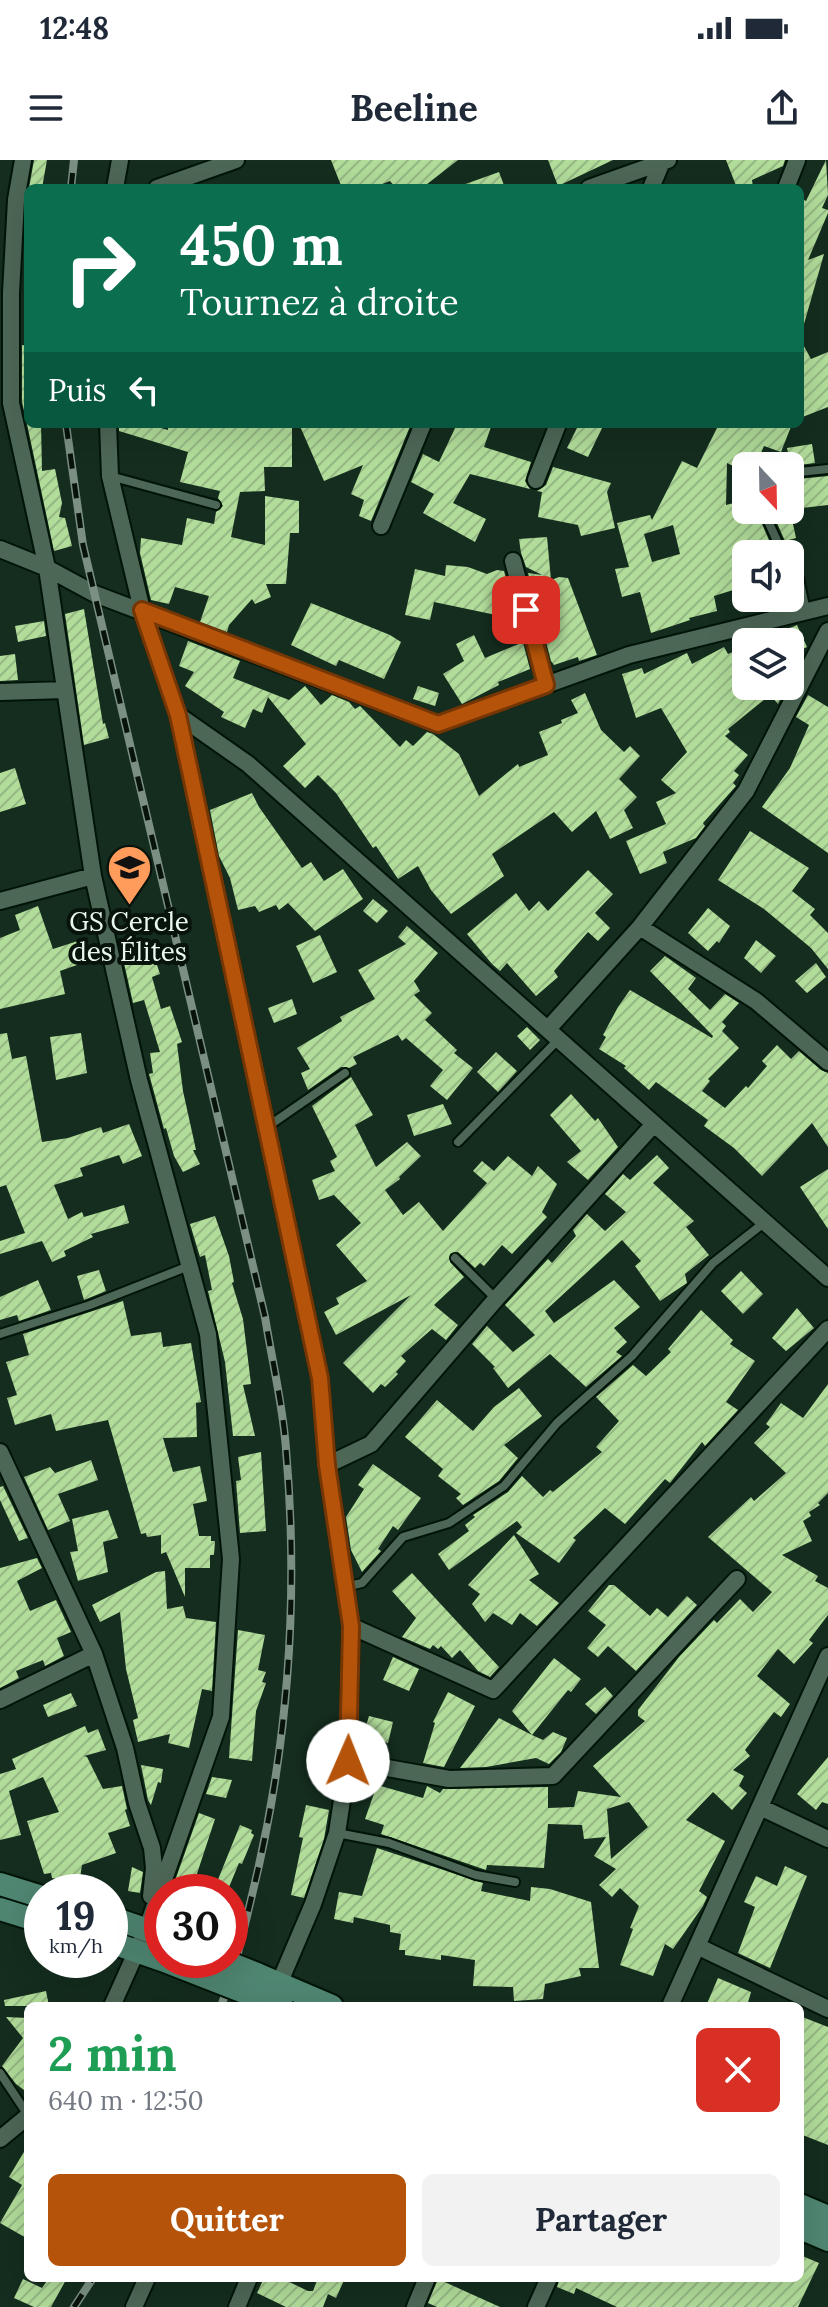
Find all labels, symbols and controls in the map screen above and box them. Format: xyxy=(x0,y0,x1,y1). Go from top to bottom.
text: 12:48 xyxy=(40,9,109,47)
text: Beeline xyxy=(350,85,478,131)
icon: menu xyxy=(24,86,68,130)
icon: share xyxy=(760,86,804,130)
text: 450 m xyxy=(180,209,343,280)
icon: right xyxy=(48,216,152,320)
text: Tournez à droite xyxy=(180,279,459,325)
icon: left xyxy=(122,368,166,412)
text: Puis xyxy=(48,371,106,409)
north arrow xyxy=(732,452,804,524)
map controls xyxy=(732,452,804,700)
button: sound xyxy=(732,540,804,612)
pin xyxy=(492,576,560,644)
icon: arrive xyxy=(504,588,548,632)
button: layers xyxy=(732,628,804,700)
school or university icon: GS Cercle des Élites xyxy=(105,843,153,906)
place label: GS Cercle des Élites xyxy=(69,905,189,968)
position arrow xyxy=(306,1719,390,1803)
speed limit sign: 30 xyxy=(144,1874,248,1978)
text: 19 xyxy=(56,1890,96,1941)
text: km/h xyxy=(49,1933,103,1958)
text: 2 min xyxy=(48,2023,177,2084)
button: close xyxy=(696,2028,780,2112)
text: 640 m · 12:50 xyxy=(48,2084,204,2117)
button: Quitter xyxy=(48,2174,406,2266)
button: Partager xyxy=(422,2174,780,2266)

